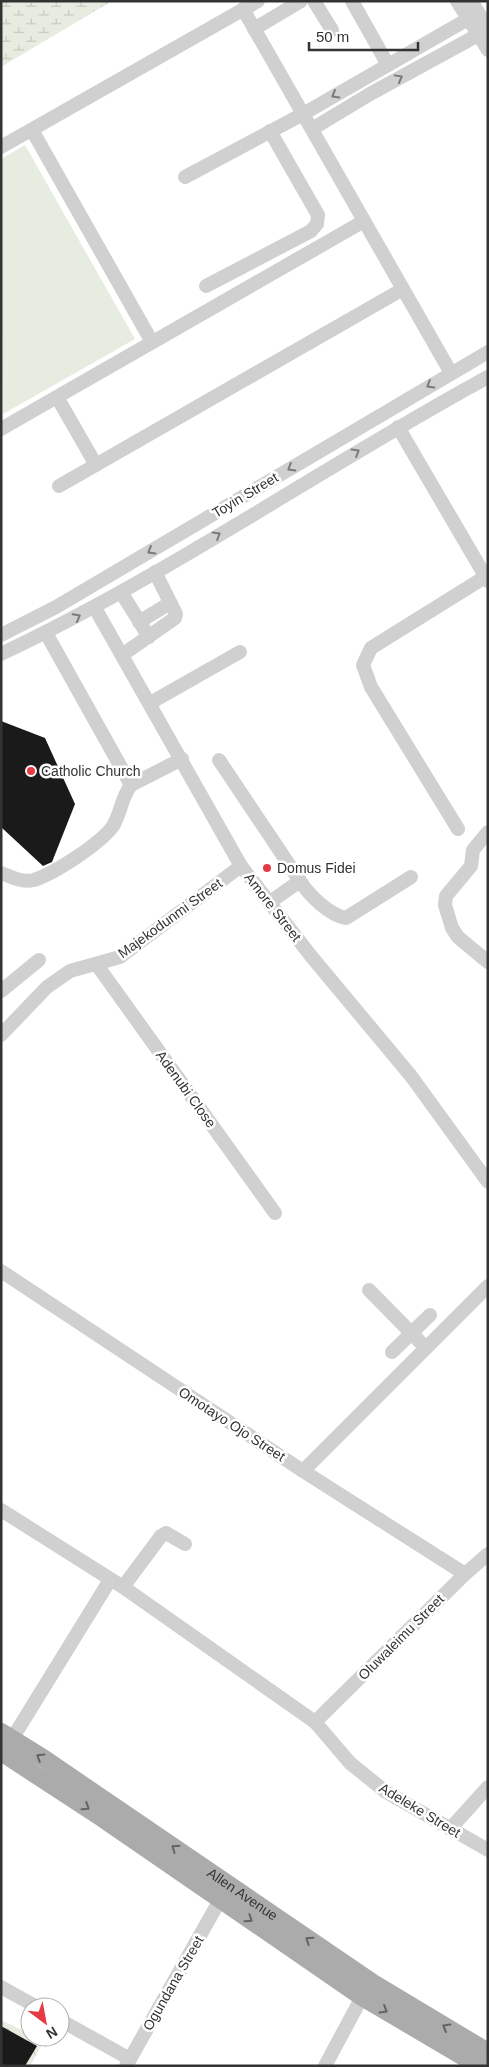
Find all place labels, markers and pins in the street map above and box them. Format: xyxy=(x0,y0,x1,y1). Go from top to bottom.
place label: Catholic Church xyxy=(41,763,141,779)
marker: Catholic Church xyxy=(25,765,37,777)
place label: Domus Fidei xyxy=(277,860,356,876)
marker: Domus Fidei xyxy=(261,862,273,874)

